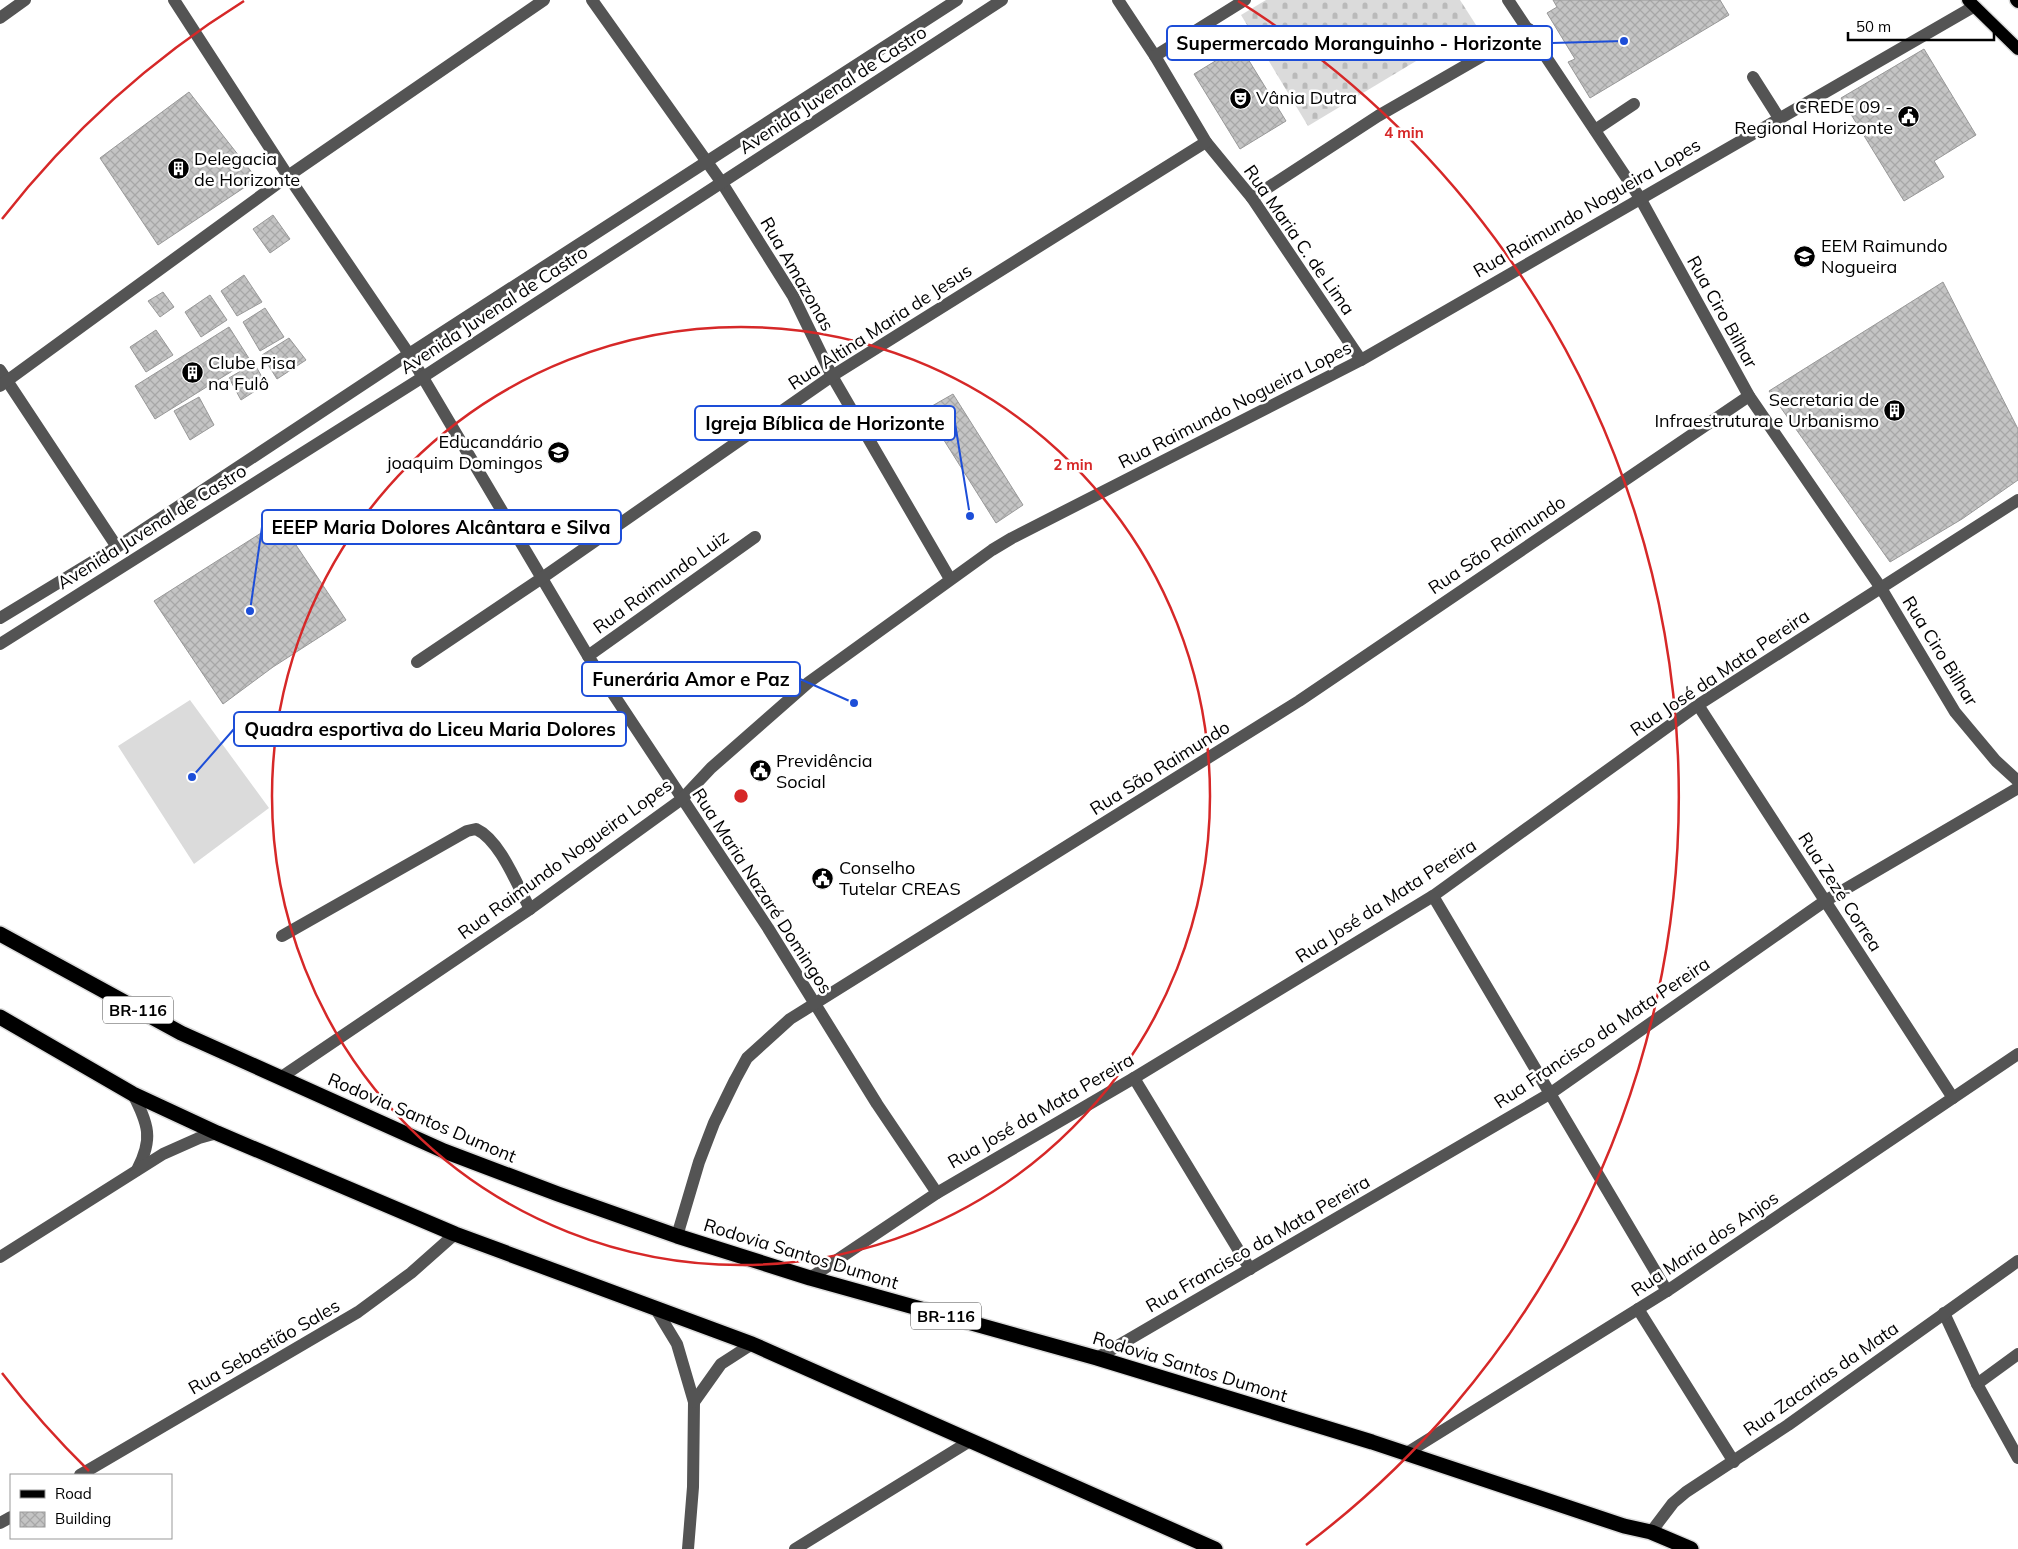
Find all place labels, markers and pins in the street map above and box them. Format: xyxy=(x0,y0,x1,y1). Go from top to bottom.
callout: Supermercado Moranguinho - Horizonte xyxy=(1167,26,1552,60)
theatre icon: Vânia Dutra xyxy=(1228,86,1252,110)
place label: Vânia Dutra xyxy=(1256,86,1357,109)
place label: CREDE 09 - Regional Horizonte xyxy=(1734,95,1893,139)
public building icon: CREDE 09 - Regional Horizonte xyxy=(1897,105,1921,129)
place label: Delegacia de Horizonte xyxy=(194,147,300,191)
building icon: Delegacia de Horizonte xyxy=(166,157,190,181)
place label: EEM Raimundo Nogueira xyxy=(1821,234,1948,278)
school or university icon: EEM Raimundo Nogueira xyxy=(1793,244,1817,268)
place label: Clube Pisa na Fulô xyxy=(208,351,296,395)
building icon: Clube Pisa na Fulô xyxy=(180,361,204,385)
place label: Secretaria de Infraestrutura e Urbanismo xyxy=(1654,388,1879,432)
building icon: Secretaria de Infraestrutura e Urbanismo xyxy=(1883,398,1907,422)
callout: Igreja Bíblica de Horizonte xyxy=(695,406,955,440)
place label: Educandário joaquim Domingos xyxy=(385,430,543,474)
school or university icon: Educandário joaquim Domingos xyxy=(547,440,571,464)
callout: EEEP Maria Dolores Alcântara e Silva xyxy=(262,510,621,544)
callout: Funerária Amor e Paz xyxy=(582,662,800,696)
callout: Quadra esportiva do Liceu Maria Dolores xyxy=(234,712,626,746)
place label: Previdência Social xyxy=(776,749,873,793)
public building icon: Previdência Social xyxy=(748,759,772,783)
centre of rings xyxy=(732,787,750,805)
place label: Conselho Tutelar CREAS xyxy=(839,856,961,900)
public building icon: Conselho Tutelar CREAS xyxy=(811,866,835,890)

